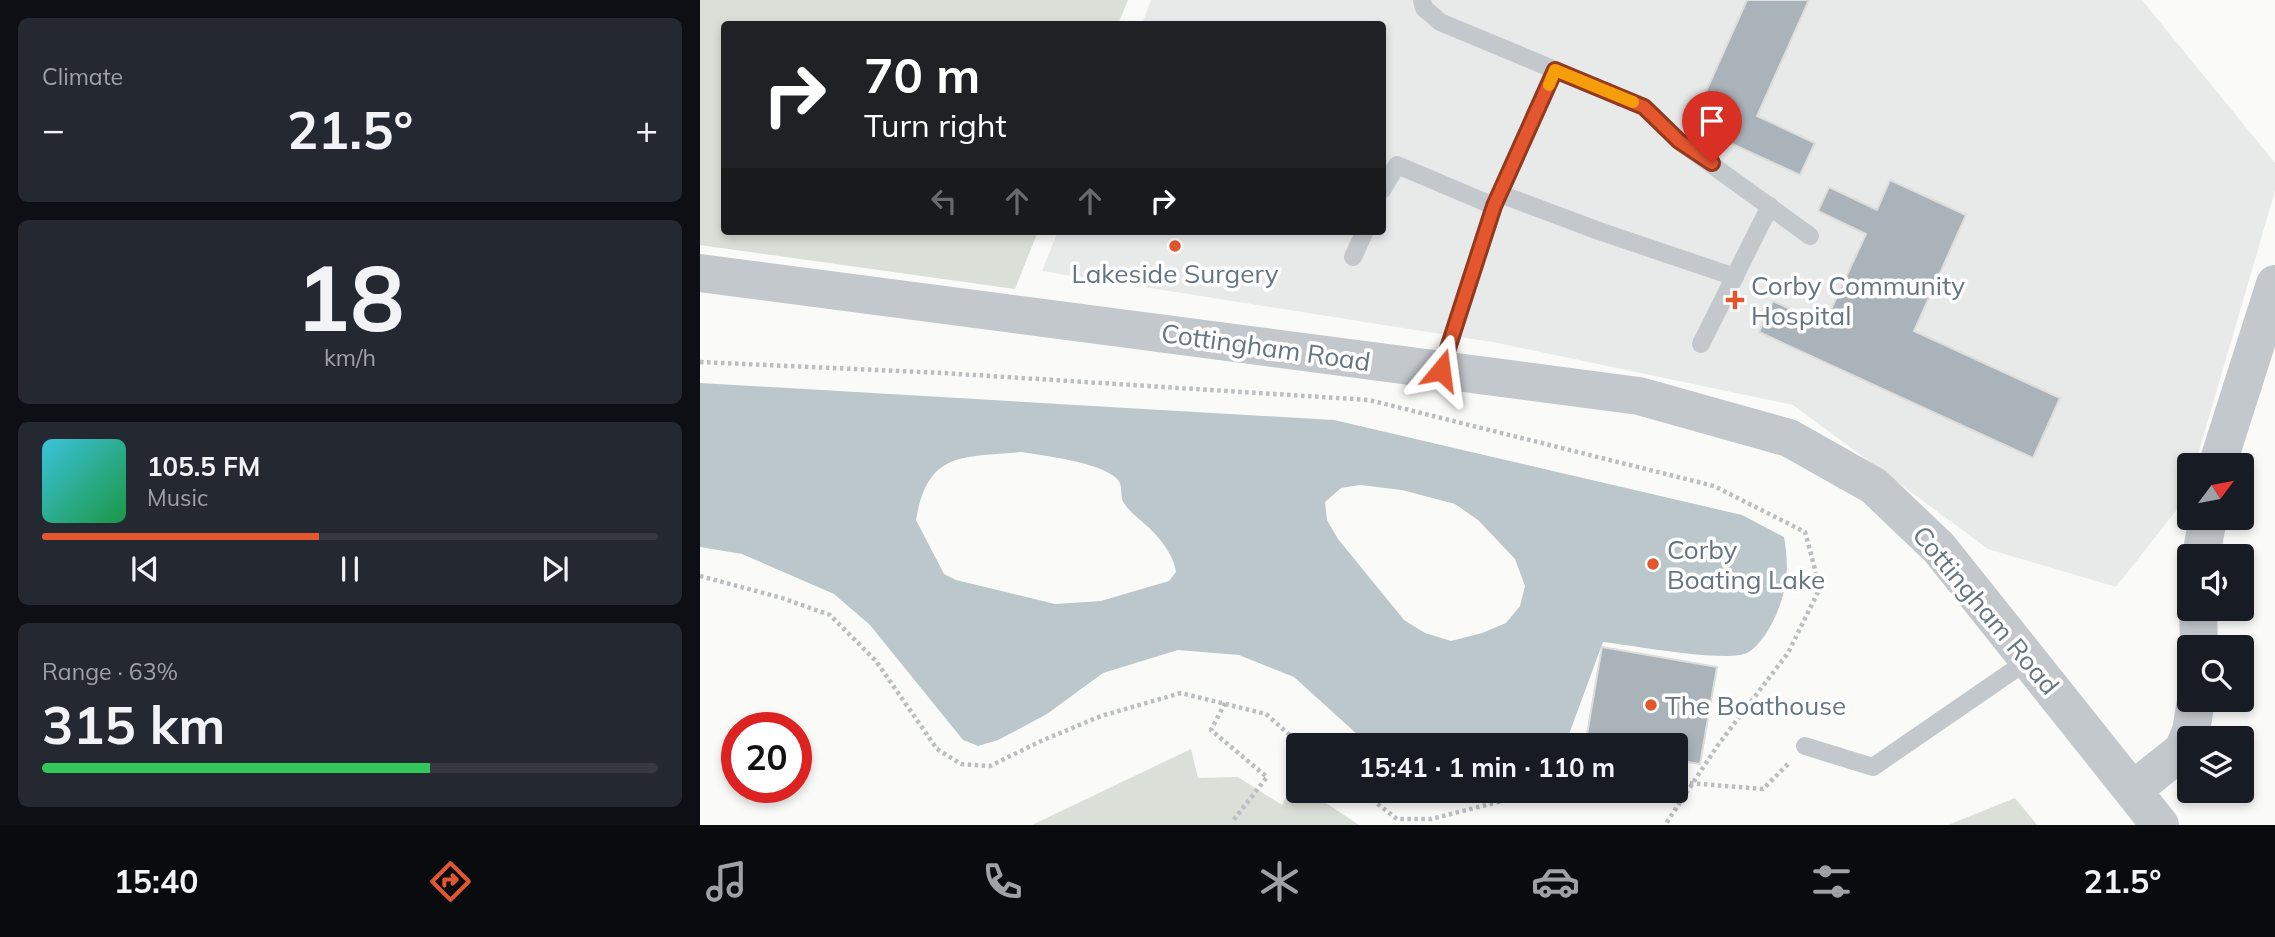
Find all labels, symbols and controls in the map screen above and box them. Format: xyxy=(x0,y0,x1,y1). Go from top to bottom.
text: 70 m xyxy=(864,44,980,105)
icon: right xyxy=(749,49,840,140)
text: Climate xyxy=(42,62,123,91)
pin xyxy=(1682,91,1742,163)
text: 21.5° xyxy=(287,97,413,162)
icon: arrive xyxy=(1693,102,1731,140)
text: − xyxy=(42,105,65,153)
text: + xyxy=(635,105,658,153)
text: Turn right xyxy=(864,105,1007,145)
icon: left xyxy=(925,182,963,220)
icon: ahead xyxy=(998,182,1036,220)
icon: ahead xyxy=(1071,182,1109,220)
icon: right xyxy=(1144,182,1182,220)
marker: Lakeside Surgery xyxy=(1167,238,1183,254)
text: 18 xyxy=(295,240,405,354)
place label: Lakeside Surgery xyxy=(1072,257,1279,290)
place label: Corby Community Hospital xyxy=(1751,269,1965,332)
marker: Corby Community Hospital xyxy=(1725,290,1745,310)
street label: Cottingham Road xyxy=(1159,316,1373,378)
position arrow xyxy=(1404,333,1478,407)
text: km/h xyxy=(324,343,376,372)
text: 105.5 FM xyxy=(147,450,260,483)
north arrow xyxy=(2177,453,2254,530)
map controls xyxy=(2177,453,2254,803)
text: Music xyxy=(147,483,208,512)
street label: Cottingham Road xyxy=(1906,519,2066,701)
place label: Corby Boating Lake xyxy=(1667,533,1825,596)
button: sound xyxy=(2177,544,2254,621)
icon: previous xyxy=(126,550,164,588)
icon: pause xyxy=(331,550,369,588)
icon: next xyxy=(536,550,574,588)
marker: Corby Boating Lake xyxy=(1645,556,1661,572)
button: search xyxy=(2177,635,2254,712)
text: Range · 63% xyxy=(42,657,178,686)
place label: The Boathouse xyxy=(1665,689,1846,722)
text: 315 km xyxy=(42,692,225,757)
marker: The Boathouse xyxy=(1643,697,1659,713)
speed limit sign: 20 xyxy=(721,712,812,803)
button: layers xyxy=(2177,726,2254,803)
text: 15:41 · 1 min · 110 m xyxy=(1359,751,1615,784)
icon: directions xyxy=(426,857,475,906)
icon: music xyxy=(702,857,751,906)
icon: phone xyxy=(978,857,1027,906)
icon: climate xyxy=(1255,857,1304,906)
icon: car xyxy=(1531,857,1580,906)
icon: filters xyxy=(1807,857,1856,906)
text: 15:40 xyxy=(114,861,198,901)
text: 21.5° xyxy=(2084,861,2161,901)

